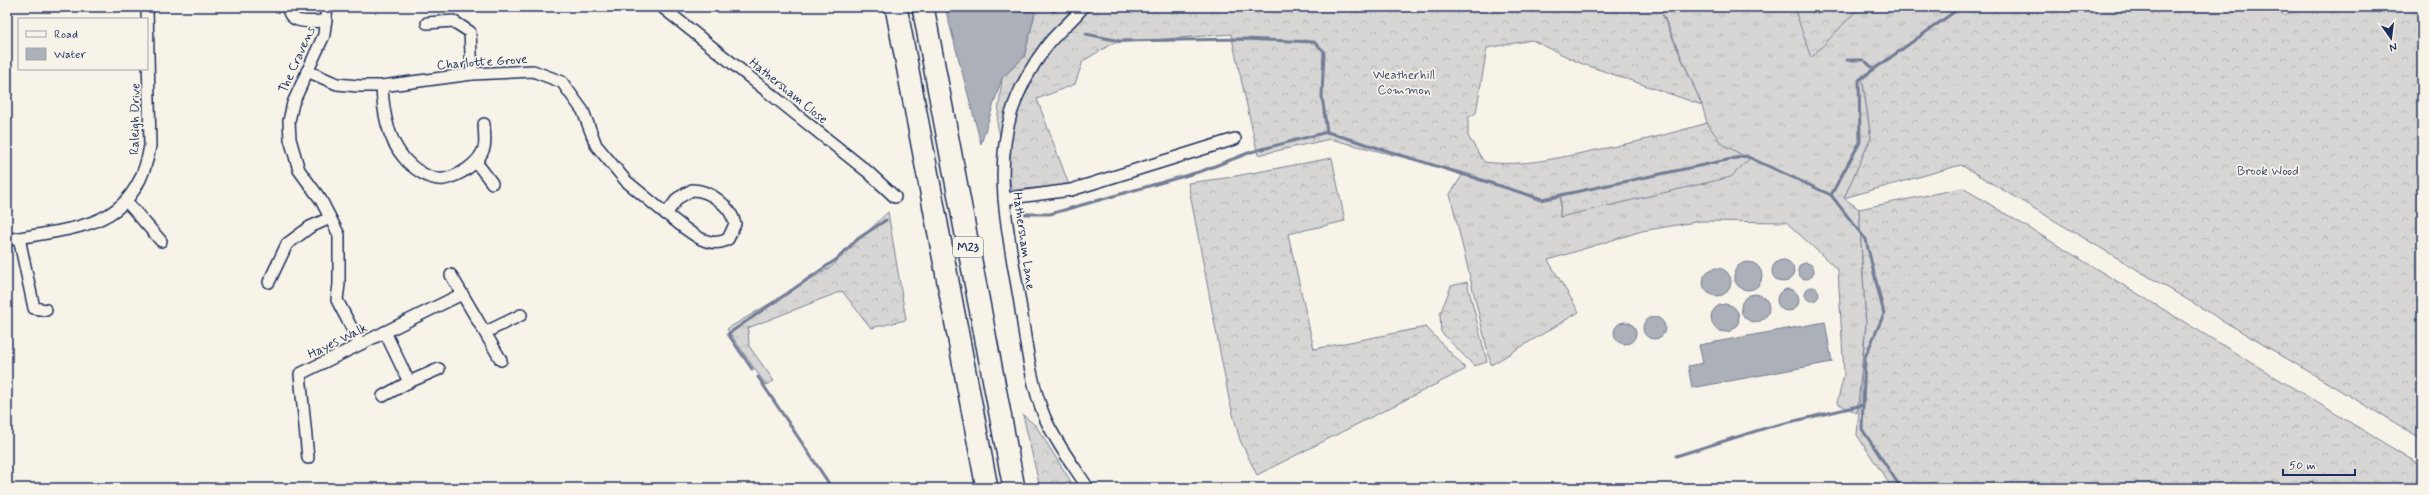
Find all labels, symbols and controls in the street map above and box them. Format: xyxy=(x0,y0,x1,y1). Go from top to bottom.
legend xyxy=(18,18,148,70)
north arrow xyxy=(2371,18,2411,58)
street label: The Cravens xyxy=(275,23,320,96)
text: Road xyxy=(54,27,78,43)
text: N xyxy=(2388,39,2398,54)
text: Water xyxy=(54,47,86,63)
street label: Charlotte Grove xyxy=(436,51,528,74)
street label: Hathersham Close xyxy=(745,54,831,128)
park label: Weatherhill Common xyxy=(1373,67,1435,99)
street label: Raleigh Drive xyxy=(126,83,145,155)
park label: Brook Wood xyxy=(2237,163,2299,180)
street label: Hathersham Lane xyxy=(1008,191,1039,291)
road number: M23 xyxy=(953,237,983,257)
street label: Hayes Walk xyxy=(305,319,371,363)
scale bar xyxy=(2283,451,2355,477)
text: 50 m xyxy=(2289,458,2316,474)

